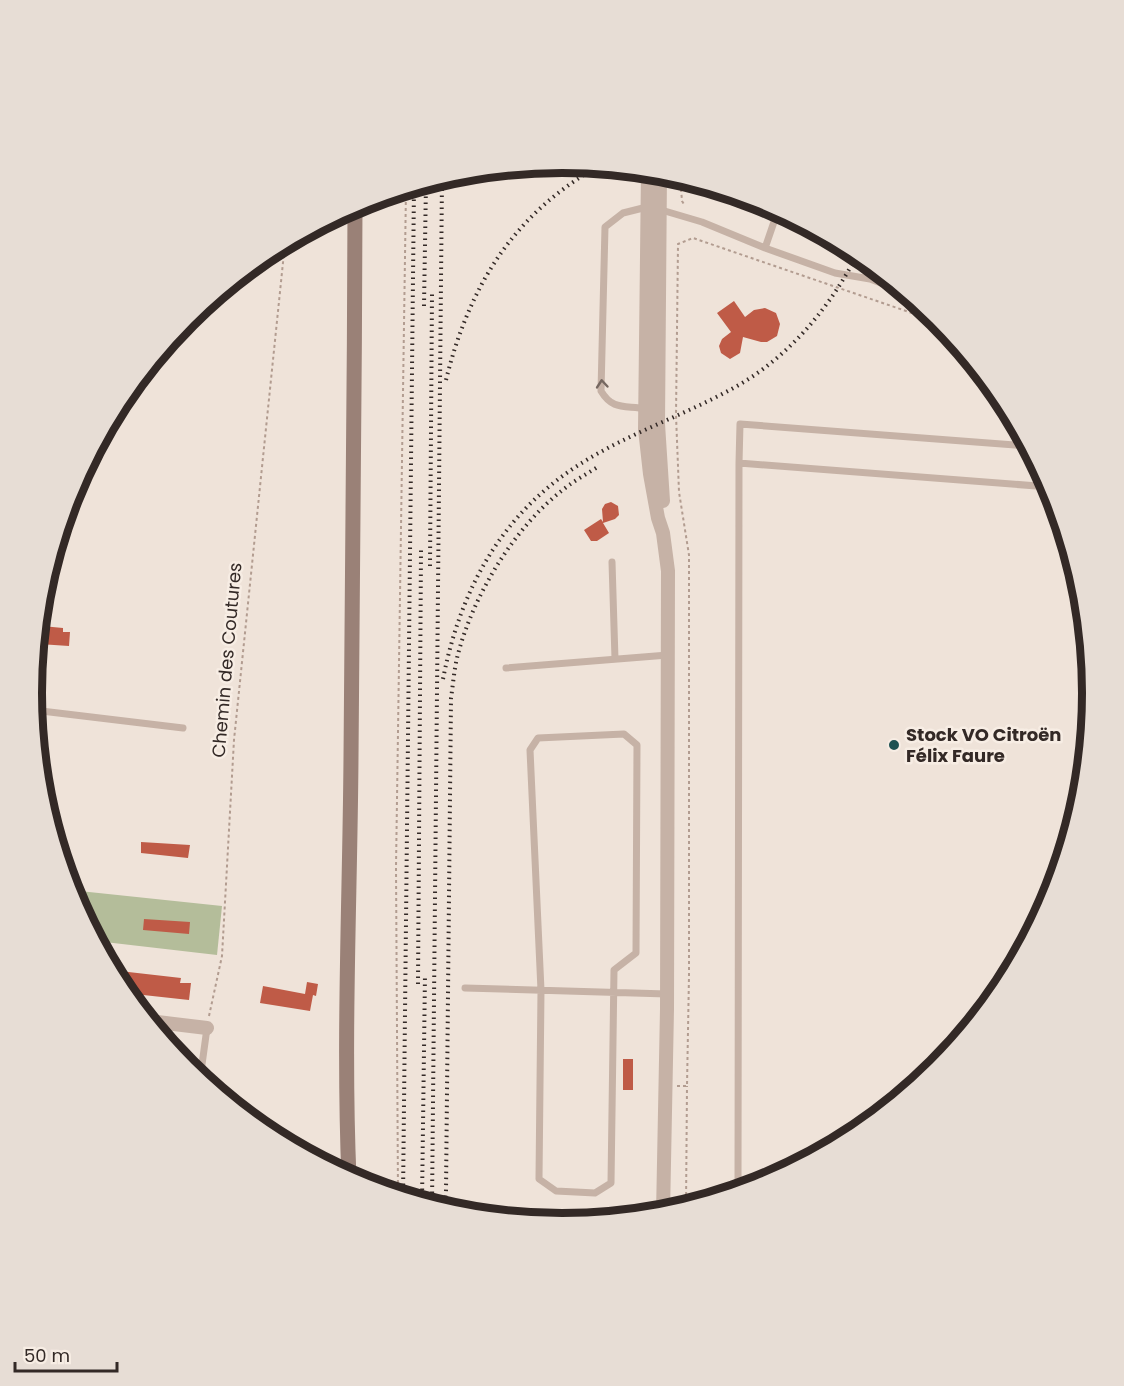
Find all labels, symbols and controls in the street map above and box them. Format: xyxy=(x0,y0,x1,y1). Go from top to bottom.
one-way arrow xyxy=(596,379,609,389)
street label: Chemin des Coutures xyxy=(206,561,247,759)
place label: Stock VO Citroën Félix Faure xyxy=(906,722,1062,768)
marker: Stock VO Citroën Félix Faure xyxy=(887,738,901,752)
scale bar xyxy=(15,1335,117,1373)
text: 50 m xyxy=(24,1343,70,1368)

